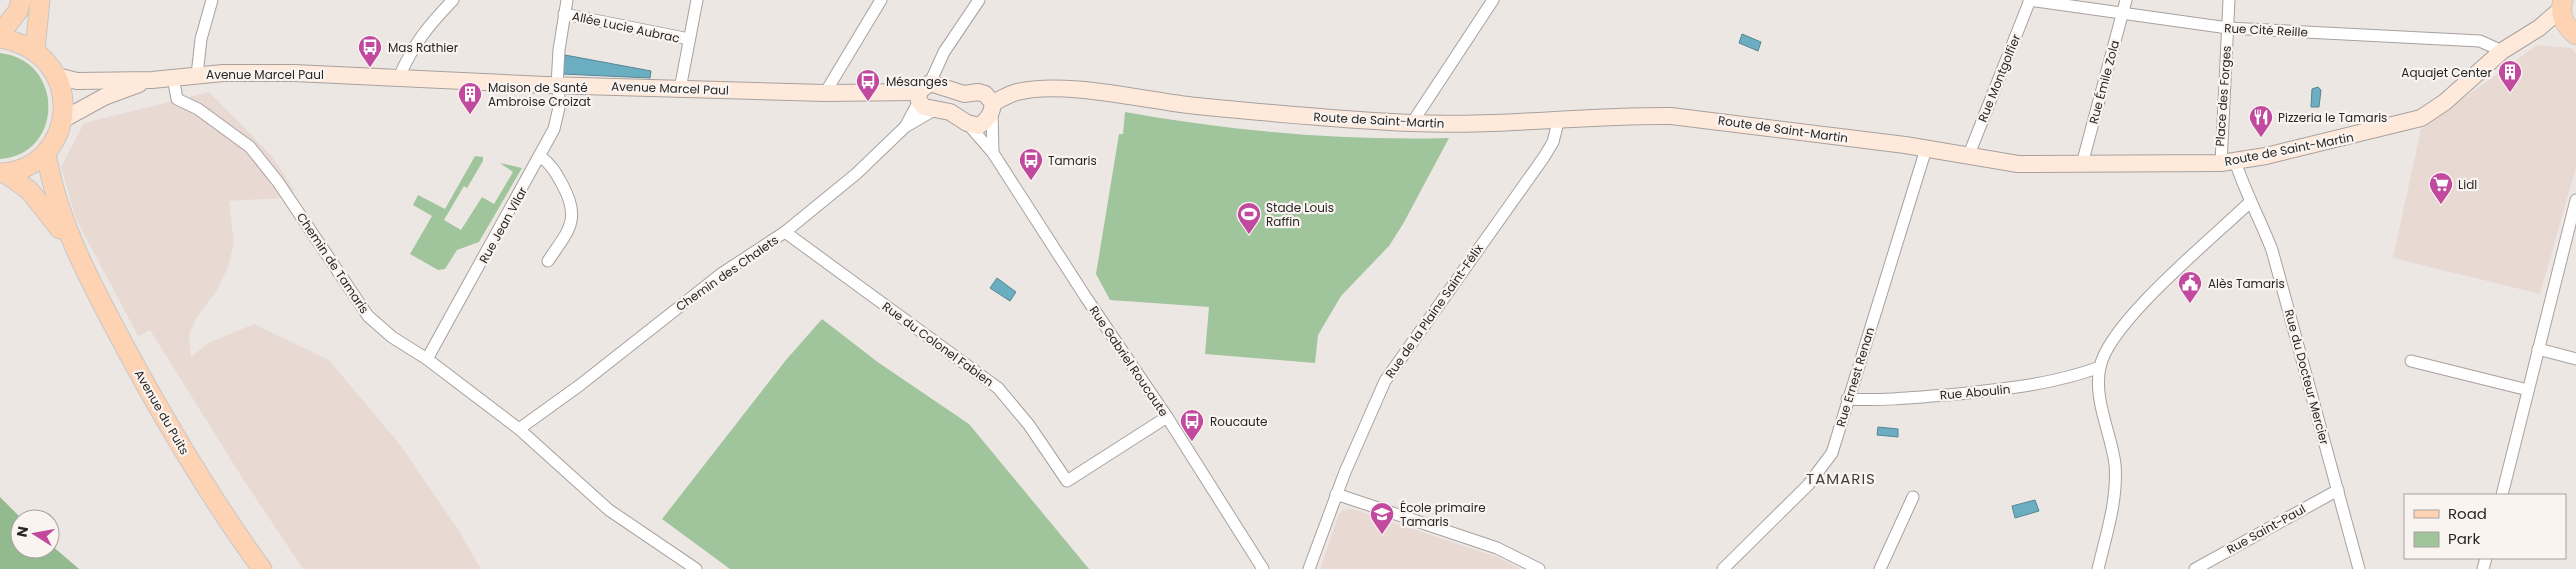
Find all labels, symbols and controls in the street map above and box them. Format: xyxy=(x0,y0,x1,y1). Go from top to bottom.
street label: Allée Lucie Aubrac xyxy=(571,7,681,47)
street label: Rue Cité Reille xyxy=(2224,19,2308,41)
street label: Rue Montgolfier xyxy=(1974,31,2025,124)
bus stop icon: Mas Rathier xyxy=(357,34,383,68)
street label: Rue Émile Zola xyxy=(2085,38,2123,126)
place label: Mas Rathier xyxy=(388,39,459,56)
street label: Place des Forges xyxy=(2211,45,2235,147)
building icon: Aquajet Center xyxy=(2497,59,2523,93)
place label: Aquajet Center xyxy=(2401,64,2493,81)
street label: Avenue Marcel Paul xyxy=(206,66,324,83)
bus stop icon: Mésanges xyxy=(855,68,881,102)
place label: Mésanges xyxy=(886,73,948,90)
street label: Avenue Marcel Paul xyxy=(611,77,729,99)
place label: Maison de Santé Ambroise Croizat xyxy=(488,79,591,110)
building icon: Maison de Santé Ambroise Croizat xyxy=(457,81,483,115)
restaurant icon: Pizzeria le Tamaris xyxy=(2248,104,2274,138)
street label: Route de Saint-Martin xyxy=(1313,108,1445,132)
place label: Pizzeria le Tamaris xyxy=(2278,109,2387,126)
street label: Route de Saint-Martin xyxy=(1717,111,1849,147)
street label: Route de Saint-Martin xyxy=(2223,128,2355,170)
bus stop icon: Tamaris xyxy=(1018,147,1044,181)
place label: Tamaris xyxy=(1048,152,1097,169)
supermarket icon: Lidl xyxy=(2428,171,2454,205)
place label: Lidl xyxy=(2458,176,2477,193)
street label: Rue Jean Vilar xyxy=(475,183,531,266)
place label: Stade Louis Raffin xyxy=(1266,199,1334,230)
sports icon: Stade Louis Raffin xyxy=(1236,201,1262,235)
street label: Chemin de Tamaris xyxy=(293,209,373,317)
street label: Chemin des Chalets xyxy=(672,231,782,315)
street label: Rue de la Plaine Saint-Félix xyxy=(1381,240,1487,381)
public building icon: Alès Tamaris xyxy=(2177,270,2203,304)
place label: Alès Tamaris xyxy=(2208,275,2285,292)
street label: Rue du Colonel Fabien xyxy=(879,298,997,390)
street label: Rue Gabriel Roucaute xyxy=(1086,302,1172,420)
street label: Rue du Docteur Mercier xyxy=(2281,307,2333,447)
street label: Rue Ernest Renan xyxy=(1832,325,1878,429)
street label: Avenue du Puits xyxy=(131,366,193,458)
street label: Rue Aboulin xyxy=(1939,380,2011,404)
bus stop icon: Roucaute xyxy=(1179,408,1205,442)
place label: Roucaute xyxy=(1210,413,1268,430)
district label: TAMARIS xyxy=(1806,468,1876,489)
legend xyxy=(2404,494,2566,559)
place label: École primaire Tamaris xyxy=(1400,499,1486,530)
street label: Rue Saint-Paul xyxy=(2223,500,2309,558)
school or university icon: École primaire Tamaris xyxy=(1369,501,1395,535)
text: Road xyxy=(2448,503,2487,524)
north arrow xyxy=(10,509,60,559)
text: N xyxy=(11,524,33,539)
text: Park xyxy=(2448,528,2480,549)

